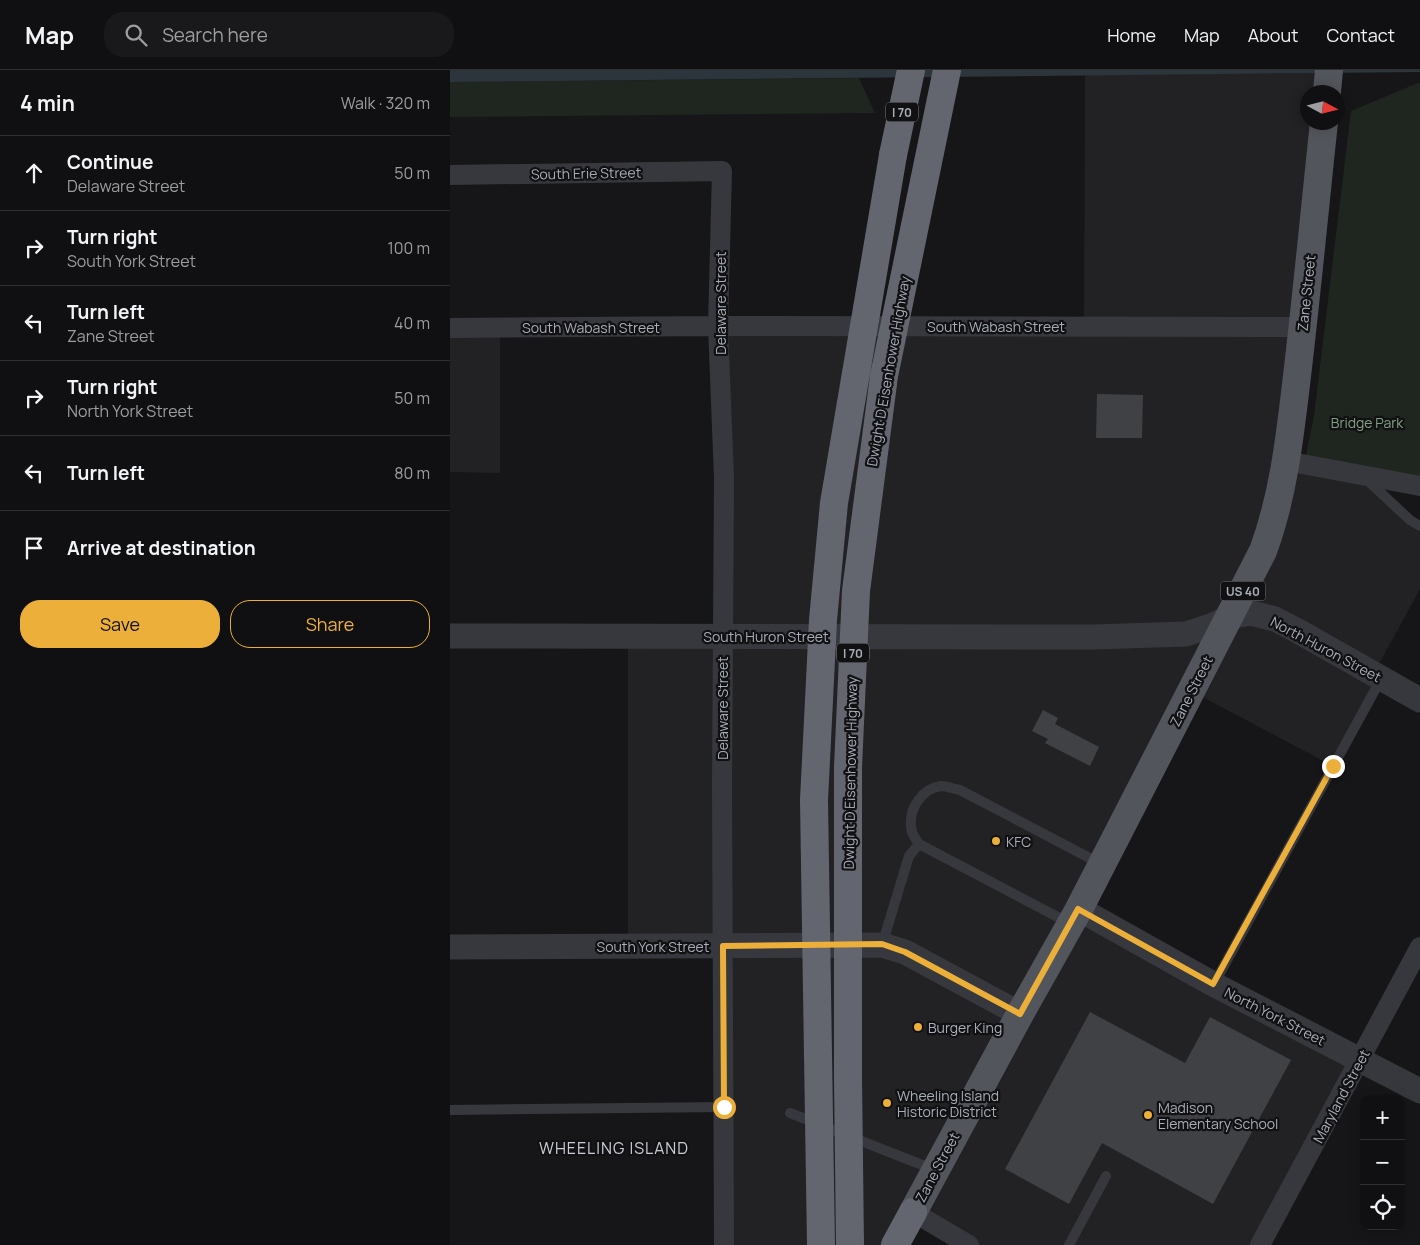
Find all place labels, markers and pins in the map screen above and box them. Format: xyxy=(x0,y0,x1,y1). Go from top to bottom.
place label: KFC xyxy=(1006,832,1031,851)
marker: KFC xyxy=(990,835,1002,847)
place label: Burger King xyxy=(928,1018,1002,1037)
marker: Burger King xyxy=(912,1021,924,1033)
place label: Wheeling Island Historic District xyxy=(897,1086,999,1121)
marker: Wheeling Island Historic District xyxy=(881,1097,893,1109)
place label: Madison Elementary School xyxy=(1158,1098,1278,1133)
marker: Madison Elementary School xyxy=(1142,1109,1154,1121)

